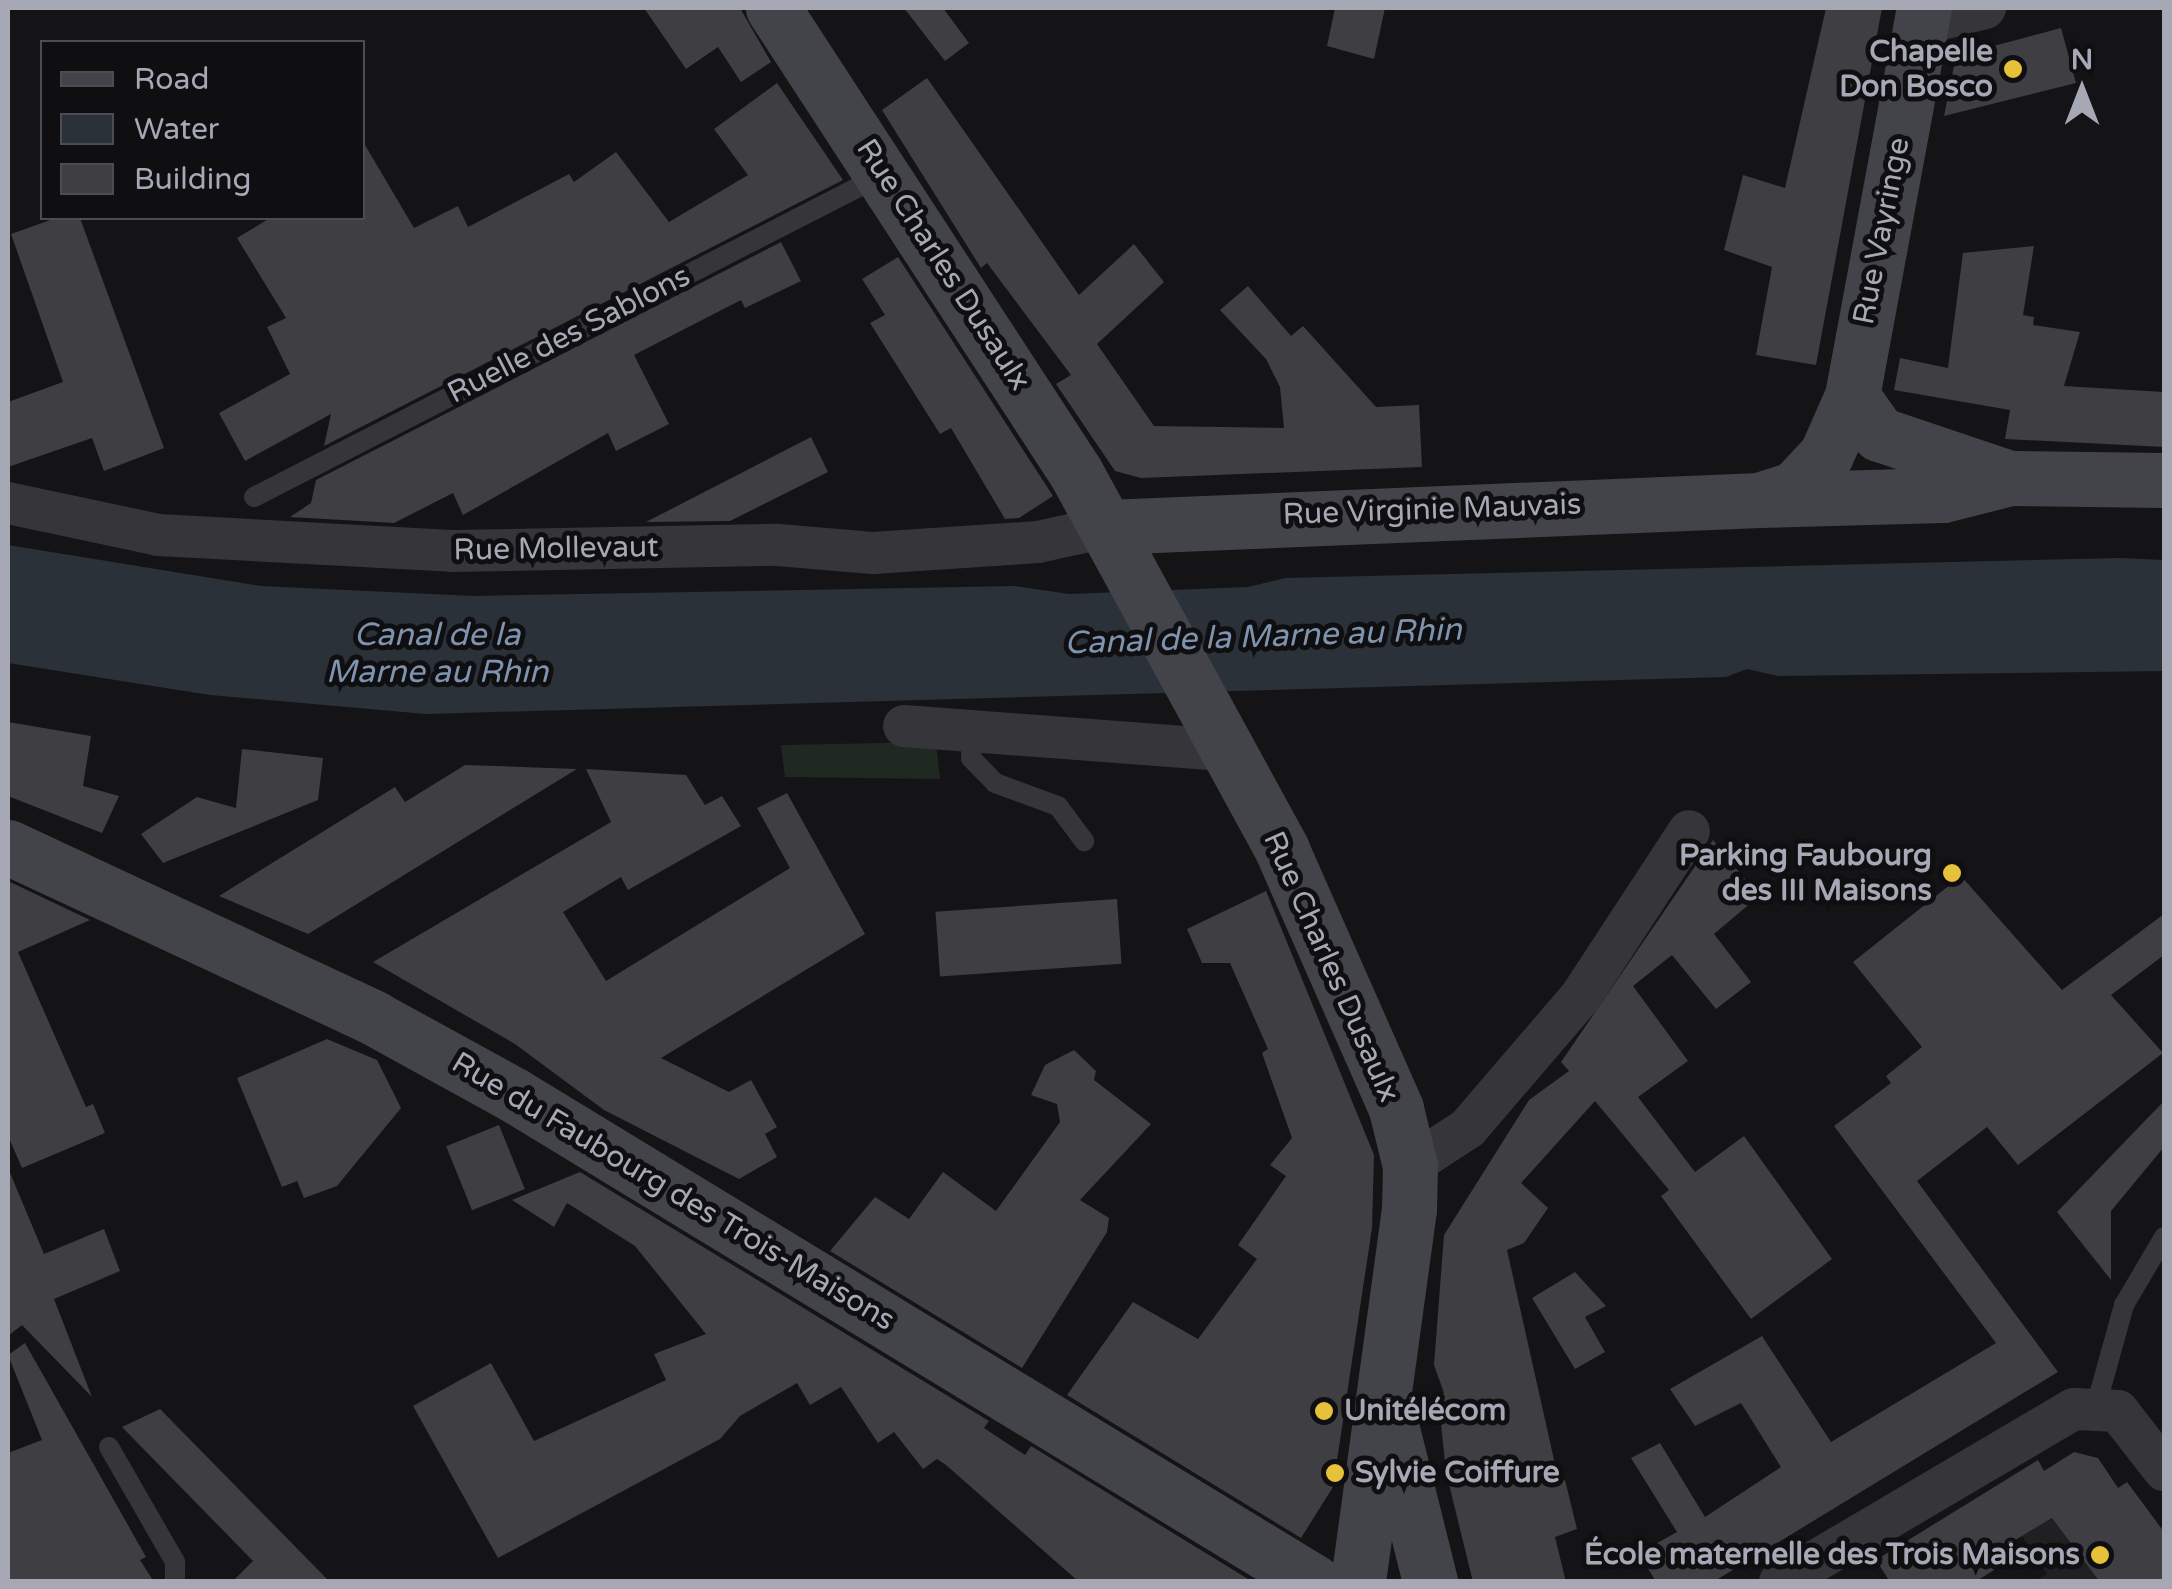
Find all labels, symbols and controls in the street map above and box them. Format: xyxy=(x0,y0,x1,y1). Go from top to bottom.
place label: Chapelle Don Bosco xyxy=(1839,34,1993,104)
legend xyxy=(40,40,365,220)
north arrow xyxy=(2032,40,2132,140)
text: N xyxy=(2071,43,2093,77)
marker: Chapelle Don Bosco xyxy=(2002,58,2024,80)
text: Road xyxy=(134,61,209,98)
text: Water xyxy=(134,111,219,148)
street label: Rue Charles Dusaulx xyxy=(848,133,1038,397)
street label: Rue Vayringe xyxy=(1846,135,1918,327)
text: Building xyxy=(134,161,251,198)
street label: Ruelle des Sablons xyxy=(442,258,696,412)
street label: Rue Virginie Mauvais xyxy=(1282,487,1582,533)
street label: Rue Mollevaut xyxy=(453,529,659,569)
water label: Canal de la Marne au Rhin xyxy=(1064,611,1462,663)
water label: Canal de la Marne au Rhin xyxy=(326,617,548,692)
street label: Rue Charles Dusaulx xyxy=(1255,826,1407,1108)
place label: Parking Faubourg des III Maisons xyxy=(1679,838,1932,908)
marker: Parking Faubourg des III Maisons xyxy=(1941,862,1963,884)
street label: Rue du Faubourg des Trois-Maisons xyxy=(445,1045,901,1339)
place label: Unitélécom xyxy=(1344,1393,1506,1429)
marker: Unitélécom xyxy=(1313,1400,1335,1422)
place label: Sylvie Coiffure xyxy=(1355,1455,1560,1491)
marker: Sylvie Coiffure xyxy=(1324,1462,1346,1484)
place label: École maternelle des Trois Maisons xyxy=(1584,1537,2080,1573)
marker: École maternelle des Trois Maisons xyxy=(2089,1544,2111,1566)

